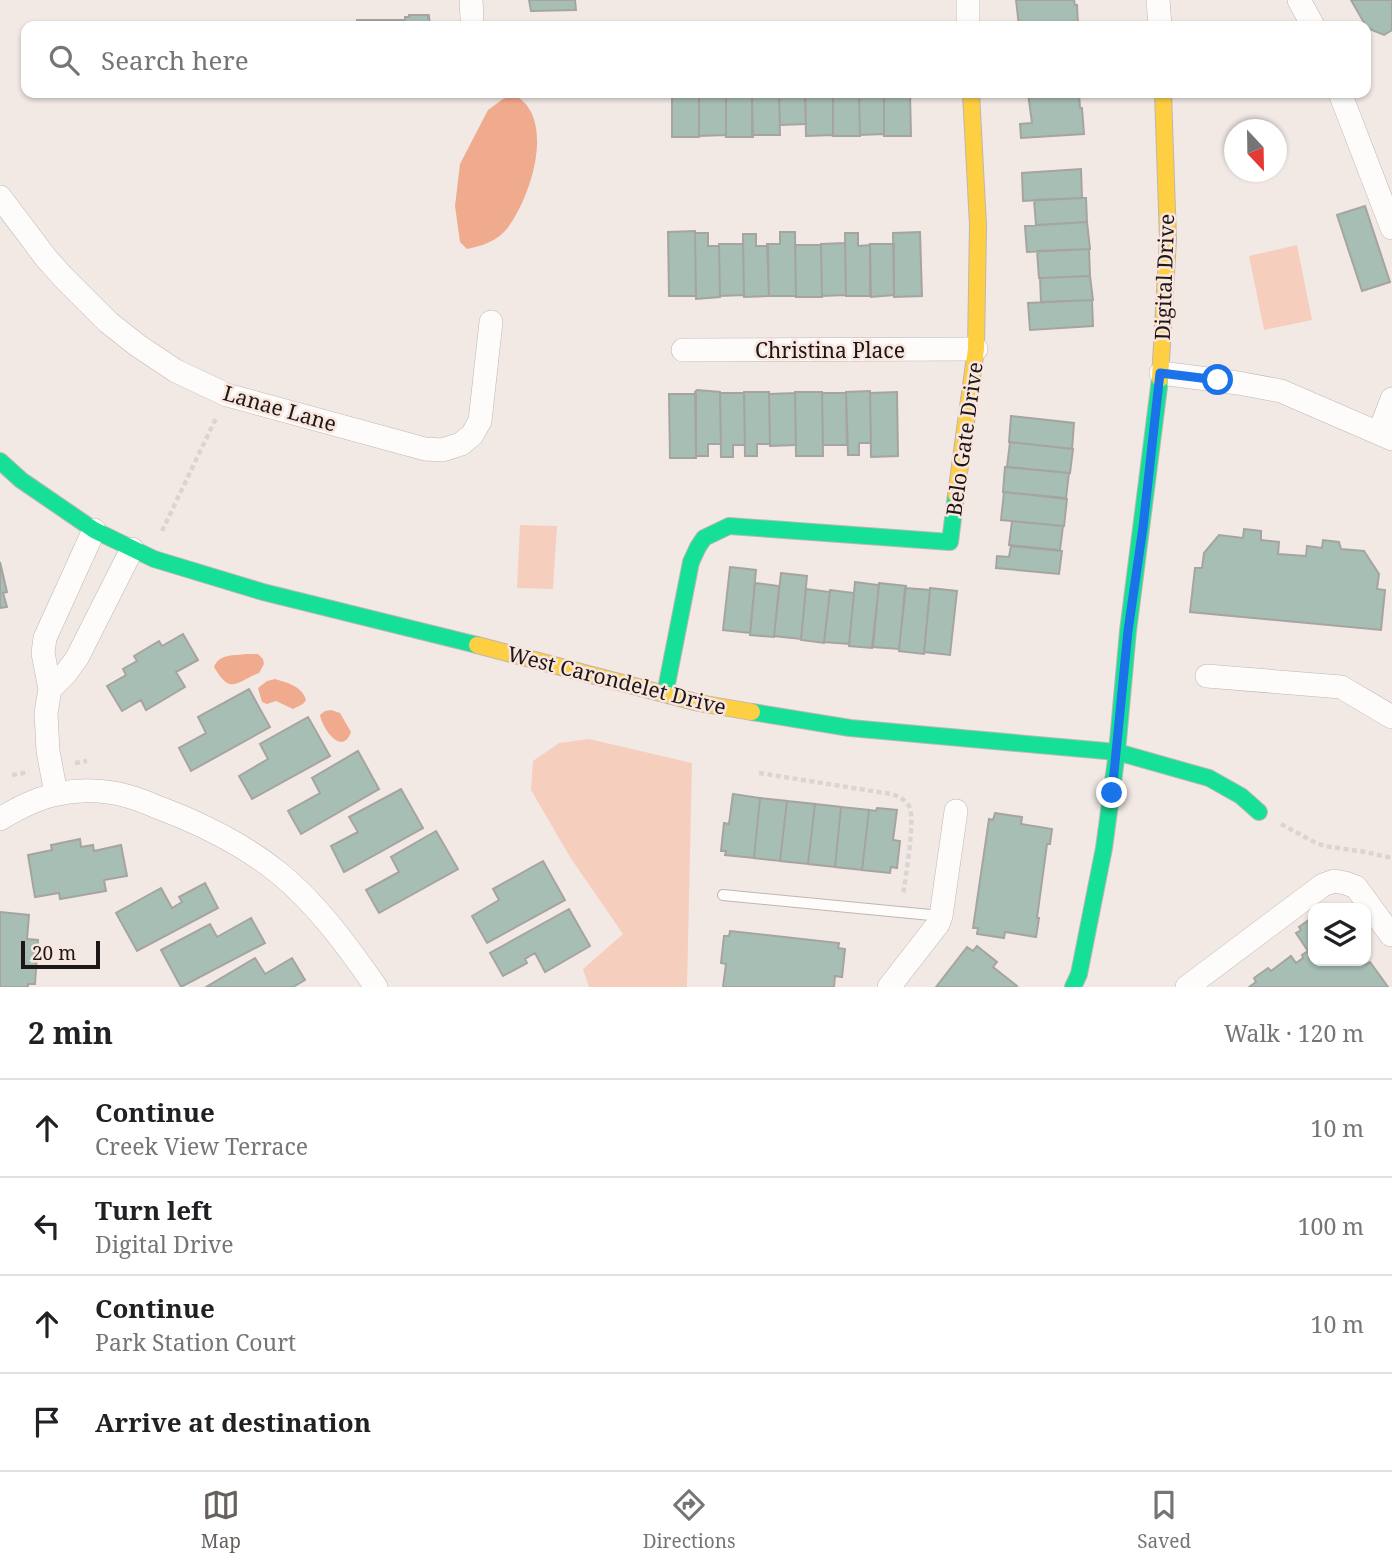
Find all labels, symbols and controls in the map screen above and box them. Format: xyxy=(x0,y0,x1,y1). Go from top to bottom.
search box xyxy=(21,21,1371,98)
icon: search xyxy=(45,41,83,79)
text: Search here xyxy=(101,42,249,78)
north arrow xyxy=(1224,119,1287,182)
street label: Digital Drive xyxy=(1148,213,1180,341)
street label: Christina Place xyxy=(755,336,905,364)
street label: Belo Gate Drive xyxy=(939,360,989,518)
route start xyxy=(1202,364,1233,395)
street label: Lanae Lane xyxy=(220,378,340,438)
street label: West Carondelet Drive xyxy=(505,639,729,721)
route end xyxy=(1096,777,1127,808)
map controls xyxy=(1308,903,1371,966)
button: layers xyxy=(1308,903,1371,966)
scale bar xyxy=(21,938,100,970)
text: 20 m xyxy=(32,940,76,966)
text: 2 min xyxy=(28,1012,113,1053)
text: Walk · 120 m xyxy=(1224,1017,1364,1049)
text: Continue xyxy=(95,1094,215,1130)
icon: ahead xyxy=(28,1109,66,1147)
text: 10 m xyxy=(1311,1112,1364,1144)
text: Creek View Terrace xyxy=(95,1130,308,1162)
text: Turn left xyxy=(95,1192,212,1228)
icon: left xyxy=(28,1207,66,1245)
text: 100 m xyxy=(1298,1210,1364,1242)
text: Digital Drive xyxy=(95,1228,234,1260)
text: Continue xyxy=(95,1290,215,1326)
icon: ahead xyxy=(28,1305,66,1343)
text: 10 m xyxy=(1311,1308,1364,1340)
text: Park Station Court xyxy=(95,1326,296,1358)
icon: arrive xyxy=(28,1403,66,1441)
text: Arrive at destination xyxy=(95,1404,371,1440)
tab: Map xyxy=(201,1486,241,1554)
tab: Directions xyxy=(643,1486,736,1554)
tab: Saved xyxy=(1137,1486,1191,1554)

